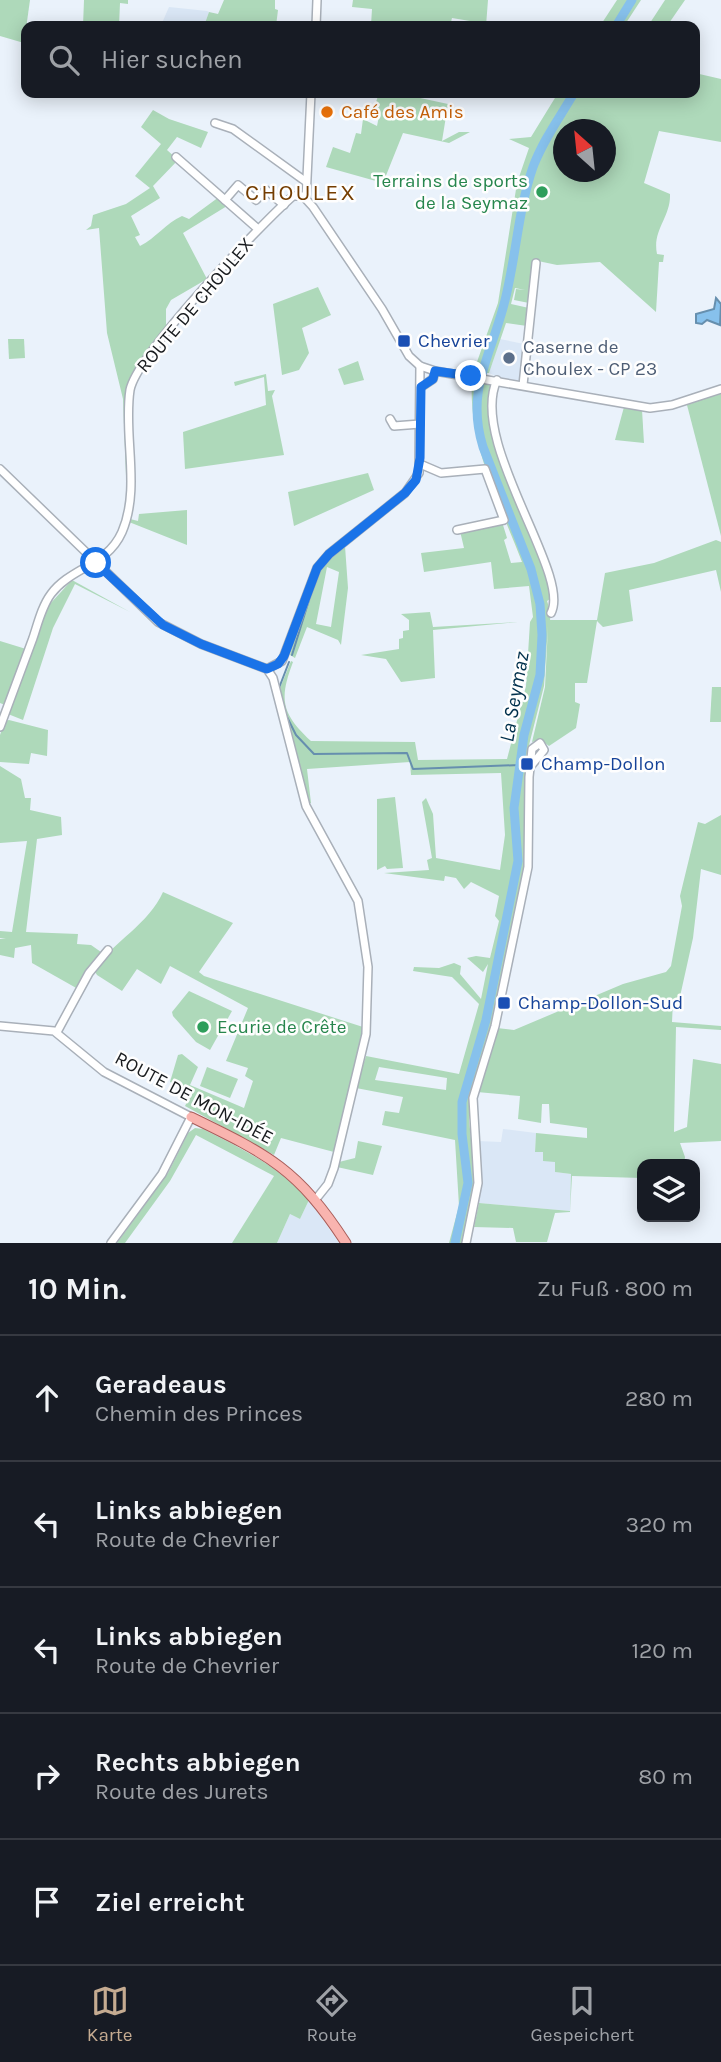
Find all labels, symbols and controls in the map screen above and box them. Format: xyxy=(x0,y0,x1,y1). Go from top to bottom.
search box xyxy=(21,21,700,98)
icon: search xyxy=(45,41,83,79)
text: Hier suchen xyxy=(101,44,243,75)
place label: Café des Amis xyxy=(341,101,464,123)
marker: Café des Amis xyxy=(319,104,335,120)
north arrow xyxy=(553,119,616,182)
place label: Terrains de sports de la Seymaz xyxy=(373,170,528,214)
district label: CHOULEX xyxy=(245,179,357,206)
marker: Terrains de sports de la Seymaz xyxy=(534,184,550,200)
street label: ROUTE DE CHOULEX xyxy=(132,233,258,377)
place label: Chevrier xyxy=(418,330,490,352)
marker: Chevrier xyxy=(396,333,412,349)
place label: Caserne de Choulex - CP 23 xyxy=(523,336,657,380)
marker: Caserne de Choulex - CP 23 xyxy=(501,350,517,366)
route end xyxy=(455,360,486,391)
route start xyxy=(80,547,111,578)
water label: La Seymaz xyxy=(494,650,534,744)
place label: Champ-Dollon xyxy=(541,753,665,775)
marker: Champ-Dollon xyxy=(519,756,535,772)
place label: Champ-Dollon-Sud xyxy=(518,992,683,1014)
marker: Champ-Dollon-Sud xyxy=(496,995,512,1011)
place label: Ecurie de Crête xyxy=(217,1016,347,1038)
marker: Ecurie de Crête xyxy=(195,1019,211,1035)
street label: ROUTE DE MON-IDÉE xyxy=(111,1046,277,1149)
map controls xyxy=(637,1159,700,1222)
button: layers xyxy=(637,1159,700,1222)
text: 10 Min. xyxy=(28,1271,126,1307)
text: Zu Fuß · 800 m xyxy=(537,1275,693,1302)
text: Geradeaus xyxy=(95,1369,227,1400)
icon: ahead xyxy=(28,1379,66,1417)
text: 280 m xyxy=(625,1385,693,1412)
text: Chemin des Princes xyxy=(95,1400,303,1427)
text: Links abbiegen xyxy=(95,1495,283,1526)
icon: left xyxy=(28,1505,66,1543)
text: 320 m xyxy=(625,1511,693,1538)
text: Route de Chevrier xyxy=(95,1526,279,1553)
text: Links abbiegen xyxy=(95,1621,283,1652)
icon: left xyxy=(28,1631,66,1669)
text: 120 m xyxy=(631,1637,693,1664)
text: Route de Chevrier xyxy=(95,1652,279,1679)
text: Rechts abbiegen xyxy=(95,1747,301,1778)
icon: right xyxy=(28,1757,66,1795)
text: 80 m xyxy=(638,1763,693,1790)
text: Route des Jurets xyxy=(95,1778,269,1805)
icon: arrive xyxy=(28,1883,66,1921)
text: Ziel erreicht xyxy=(95,1887,245,1918)
tab: Karte xyxy=(87,1982,133,2046)
tab: Route xyxy=(306,1982,357,2046)
tab: Gespeichert xyxy=(531,1982,634,2046)

